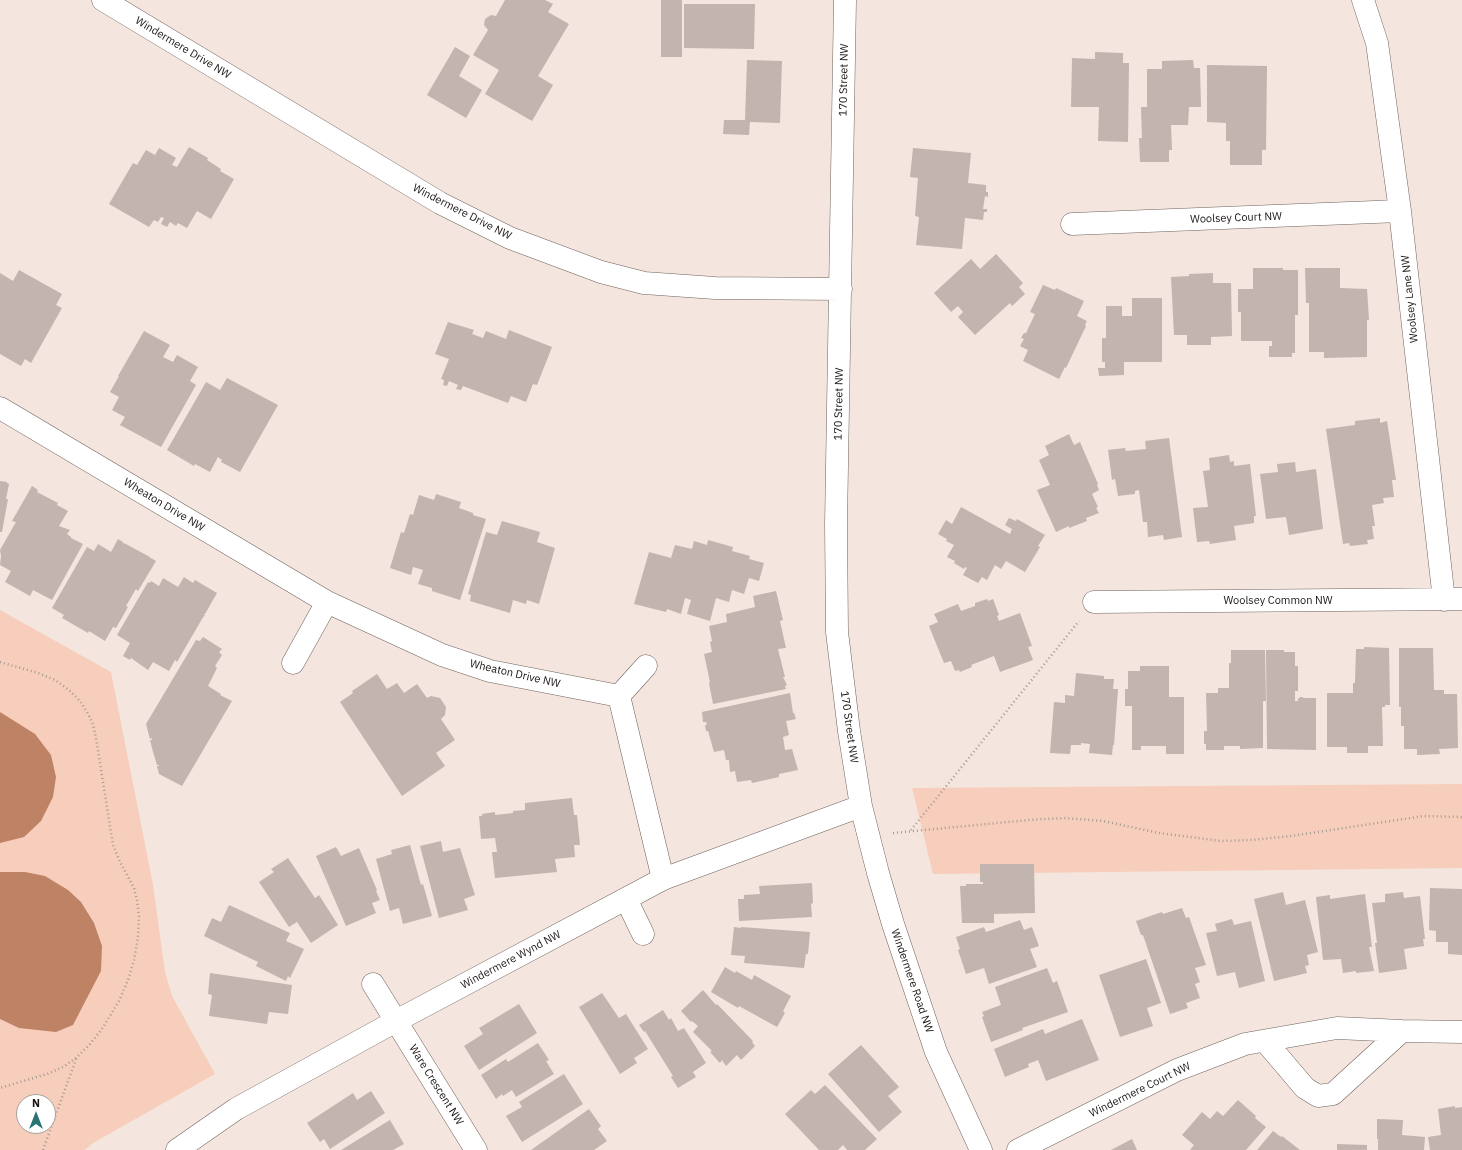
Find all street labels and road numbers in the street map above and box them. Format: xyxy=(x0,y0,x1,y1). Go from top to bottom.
street label: Windermere Drive NW xyxy=(133,14,233,82)
street label: 170 Street NW xyxy=(837,44,851,116)
street label: Windermere Drive NW xyxy=(410,181,514,243)
street label: Woolsey Court NW xyxy=(1190,210,1282,226)
street label: Woolsey Lane NW xyxy=(1399,254,1421,344)
street label: 170 Street NW xyxy=(832,368,846,440)
street label: Wheaton Drive NW xyxy=(121,476,207,534)
street label: Woolsey Common NW xyxy=(1223,594,1333,608)
street label: Wheaton Drive NW xyxy=(468,657,562,691)
street label: 170 Street NW xyxy=(837,690,861,764)
street label: Windermere Road NW xyxy=(888,927,936,1035)
street label: Windermere Wynd NW xyxy=(459,928,563,992)
street label: Ware Crescent NW xyxy=(406,1042,466,1128)
street label: Windermere Court NW xyxy=(1087,1060,1193,1120)

